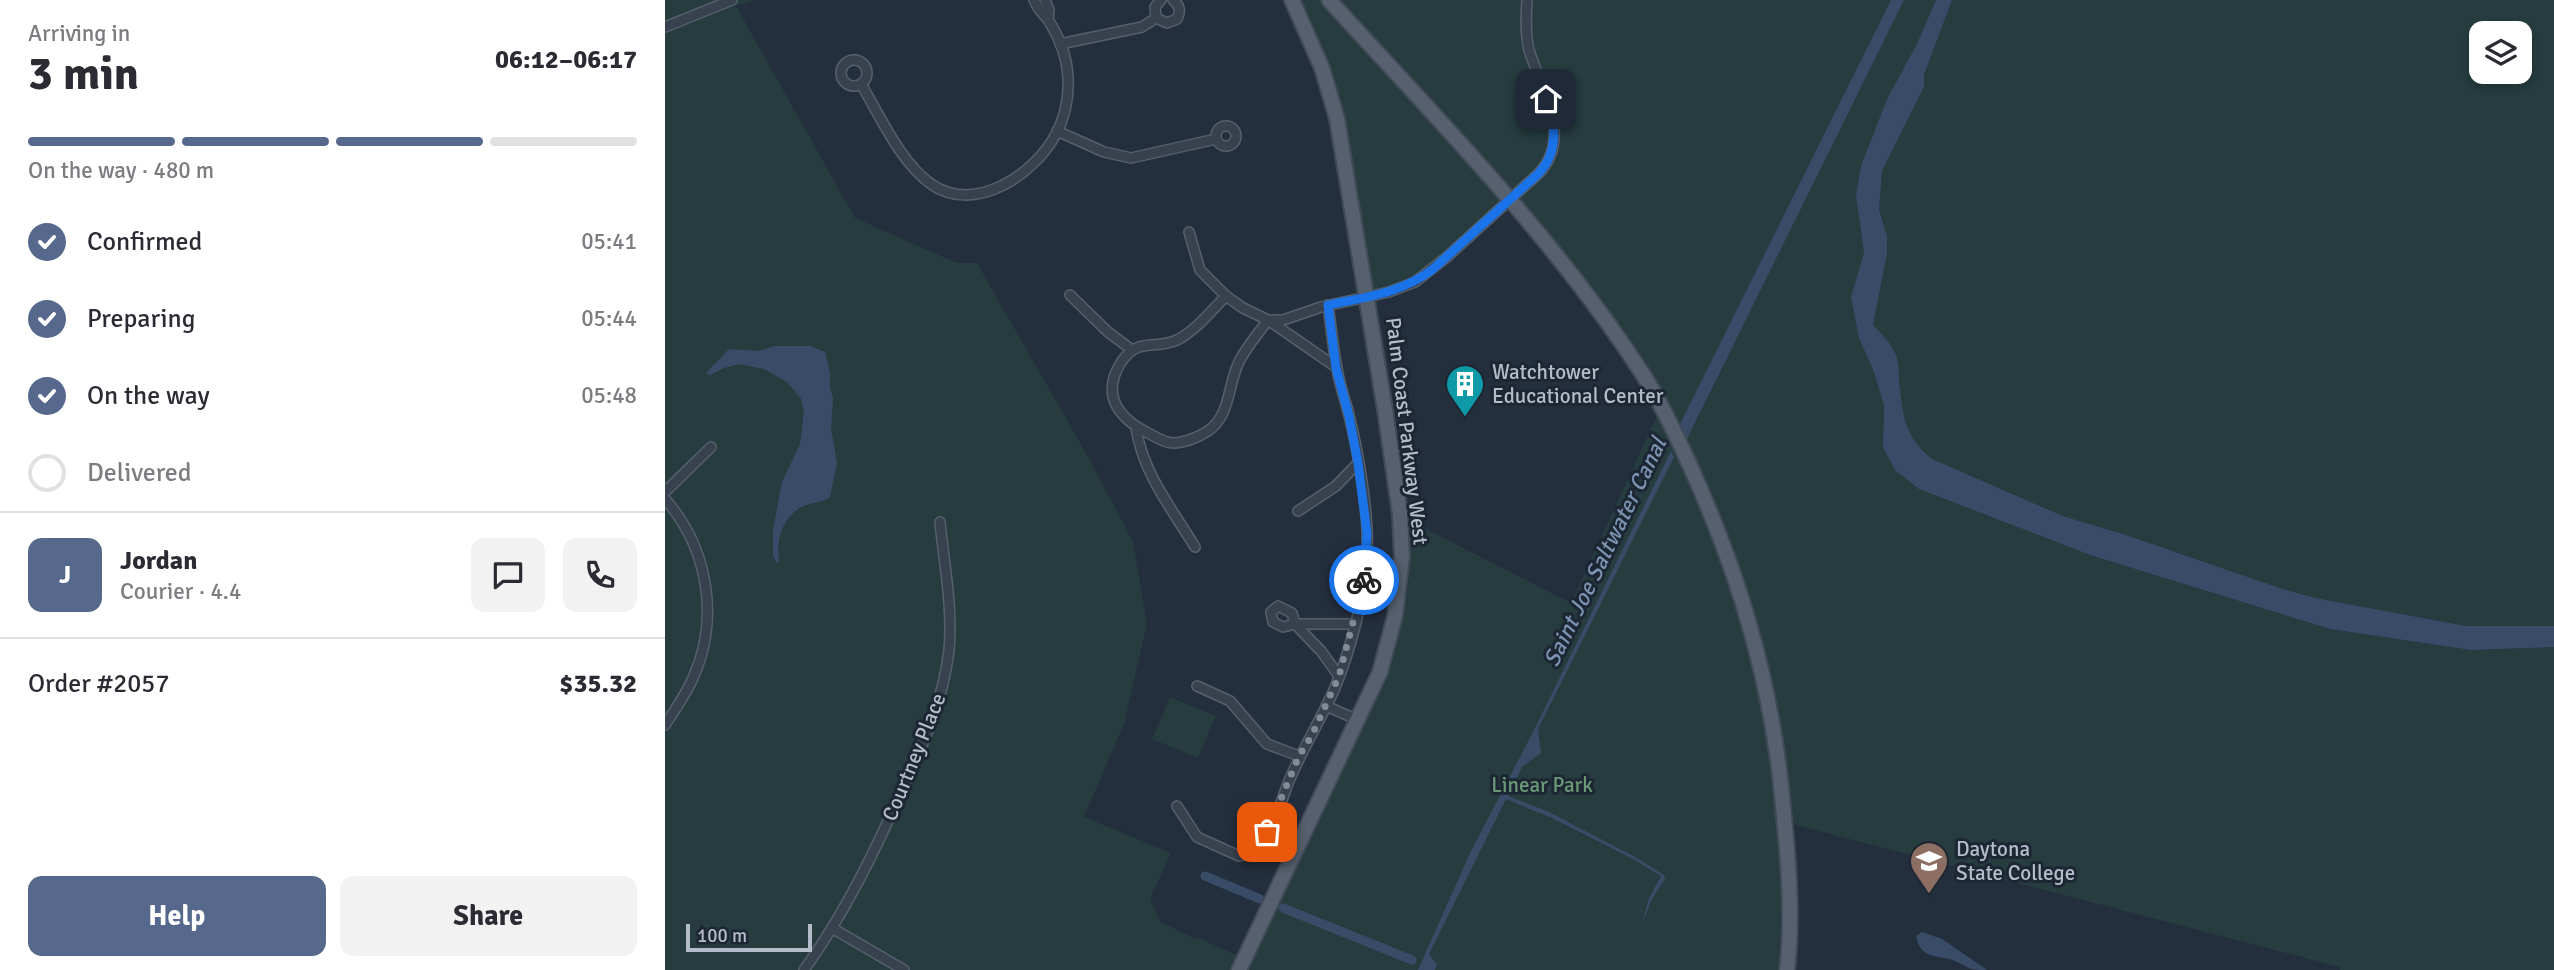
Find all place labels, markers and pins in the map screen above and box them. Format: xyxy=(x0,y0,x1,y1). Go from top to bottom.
pin xyxy=(1516,69,1576,129)
place label: Watchtower Educational Center xyxy=(1492,359,1664,409)
building icon: Watchtower Educational Center xyxy=(1444,363,1486,418)
pin xyxy=(1237,802,1297,862)
place label: Daytona State College xyxy=(1956,836,2075,886)
school or university icon: Daytona State College xyxy=(1908,840,1950,895)

